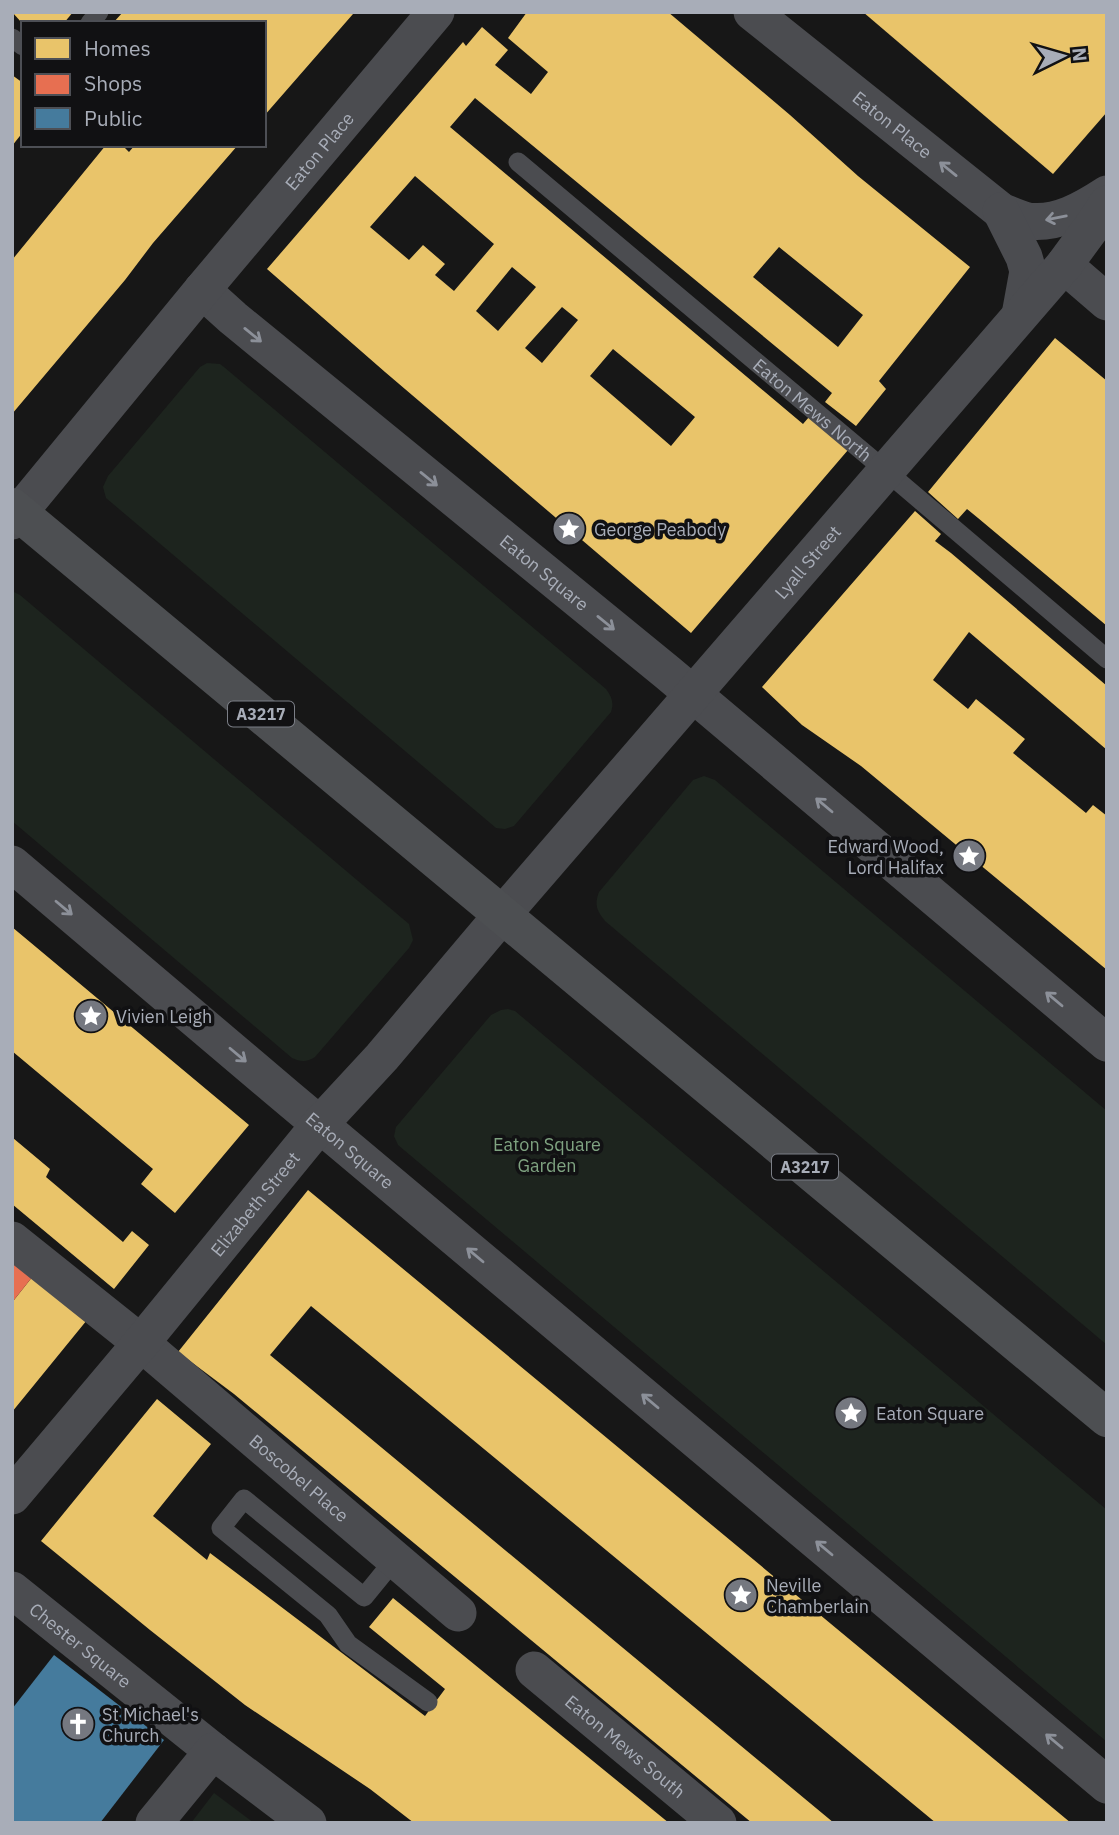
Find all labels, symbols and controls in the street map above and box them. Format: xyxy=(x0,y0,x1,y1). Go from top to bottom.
legend xyxy=(21,21,266,147)
north arrow xyxy=(1028,21,1098,91)
text: Homes xyxy=(84,34,151,62)
text: N xyxy=(1067,47,1092,62)
text: Shops xyxy=(84,69,142,97)
street label: Eaton Place xyxy=(848,86,937,163)
text: Public xyxy=(84,104,142,132)
street label: Eaton Place xyxy=(280,107,359,195)
one-way arrow xyxy=(939,161,957,176)
one-way arrow xyxy=(1045,211,1068,225)
one-way arrow xyxy=(244,327,262,343)
street label: Eaton Mews North xyxy=(749,353,877,466)
one-way arrow xyxy=(420,471,438,486)
place icon: George Peabody xyxy=(550,510,588,548)
place label: George Peabody xyxy=(594,518,726,541)
street label: Lyall Street xyxy=(769,520,845,603)
street label: Eaton Square xyxy=(495,529,594,615)
one-way arrow xyxy=(596,615,614,630)
road number: A3217 xyxy=(228,702,294,726)
one-way arrow xyxy=(815,798,833,813)
place label: Edward Wood, Lord Halifax xyxy=(828,835,944,879)
place icon: Edward Wood, Lord Halifax xyxy=(950,837,988,875)
one-way arrow xyxy=(55,900,73,916)
one-way arrow xyxy=(1046,991,1064,1007)
place icon: Vivien Leigh xyxy=(72,997,110,1035)
place label: Vivien Leigh xyxy=(116,1005,212,1028)
one-way arrow xyxy=(228,1047,246,1063)
street label: Eaton Square xyxy=(301,1106,399,1194)
park label: Eaton Square Garden xyxy=(493,1133,601,1177)
street label: Elizabeth Street xyxy=(205,1147,304,1261)
road number: A3217 xyxy=(772,1154,838,1180)
one-way arrow xyxy=(467,1247,485,1263)
one-way arrow xyxy=(641,1393,659,1409)
place icon: Eaton Square xyxy=(832,1394,870,1432)
place label: Eaton Square xyxy=(876,1402,984,1425)
street label: Boscobel Place xyxy=(245,1429,354,1527)
one-way arrow xyxy=(815,1540,833,1556)
place label: Neville Chamberlain xyxy=(766,1574,869,1618)
place icon: Neville Chamberlain xyxy=(722,1576,760,1614)
street label: Chester Square xyxy=(25,1597,136,1693)
street label: Eaton Mews South xyxy=(561,1689,690,1803)
place label: St Michael's Church xyxy=(102,1703,199,1747)
church icon: St Michael's Church xyxy=(59,1705,97,1743)
one-way arrow xyxy=(1046,1733,1064,1749)

